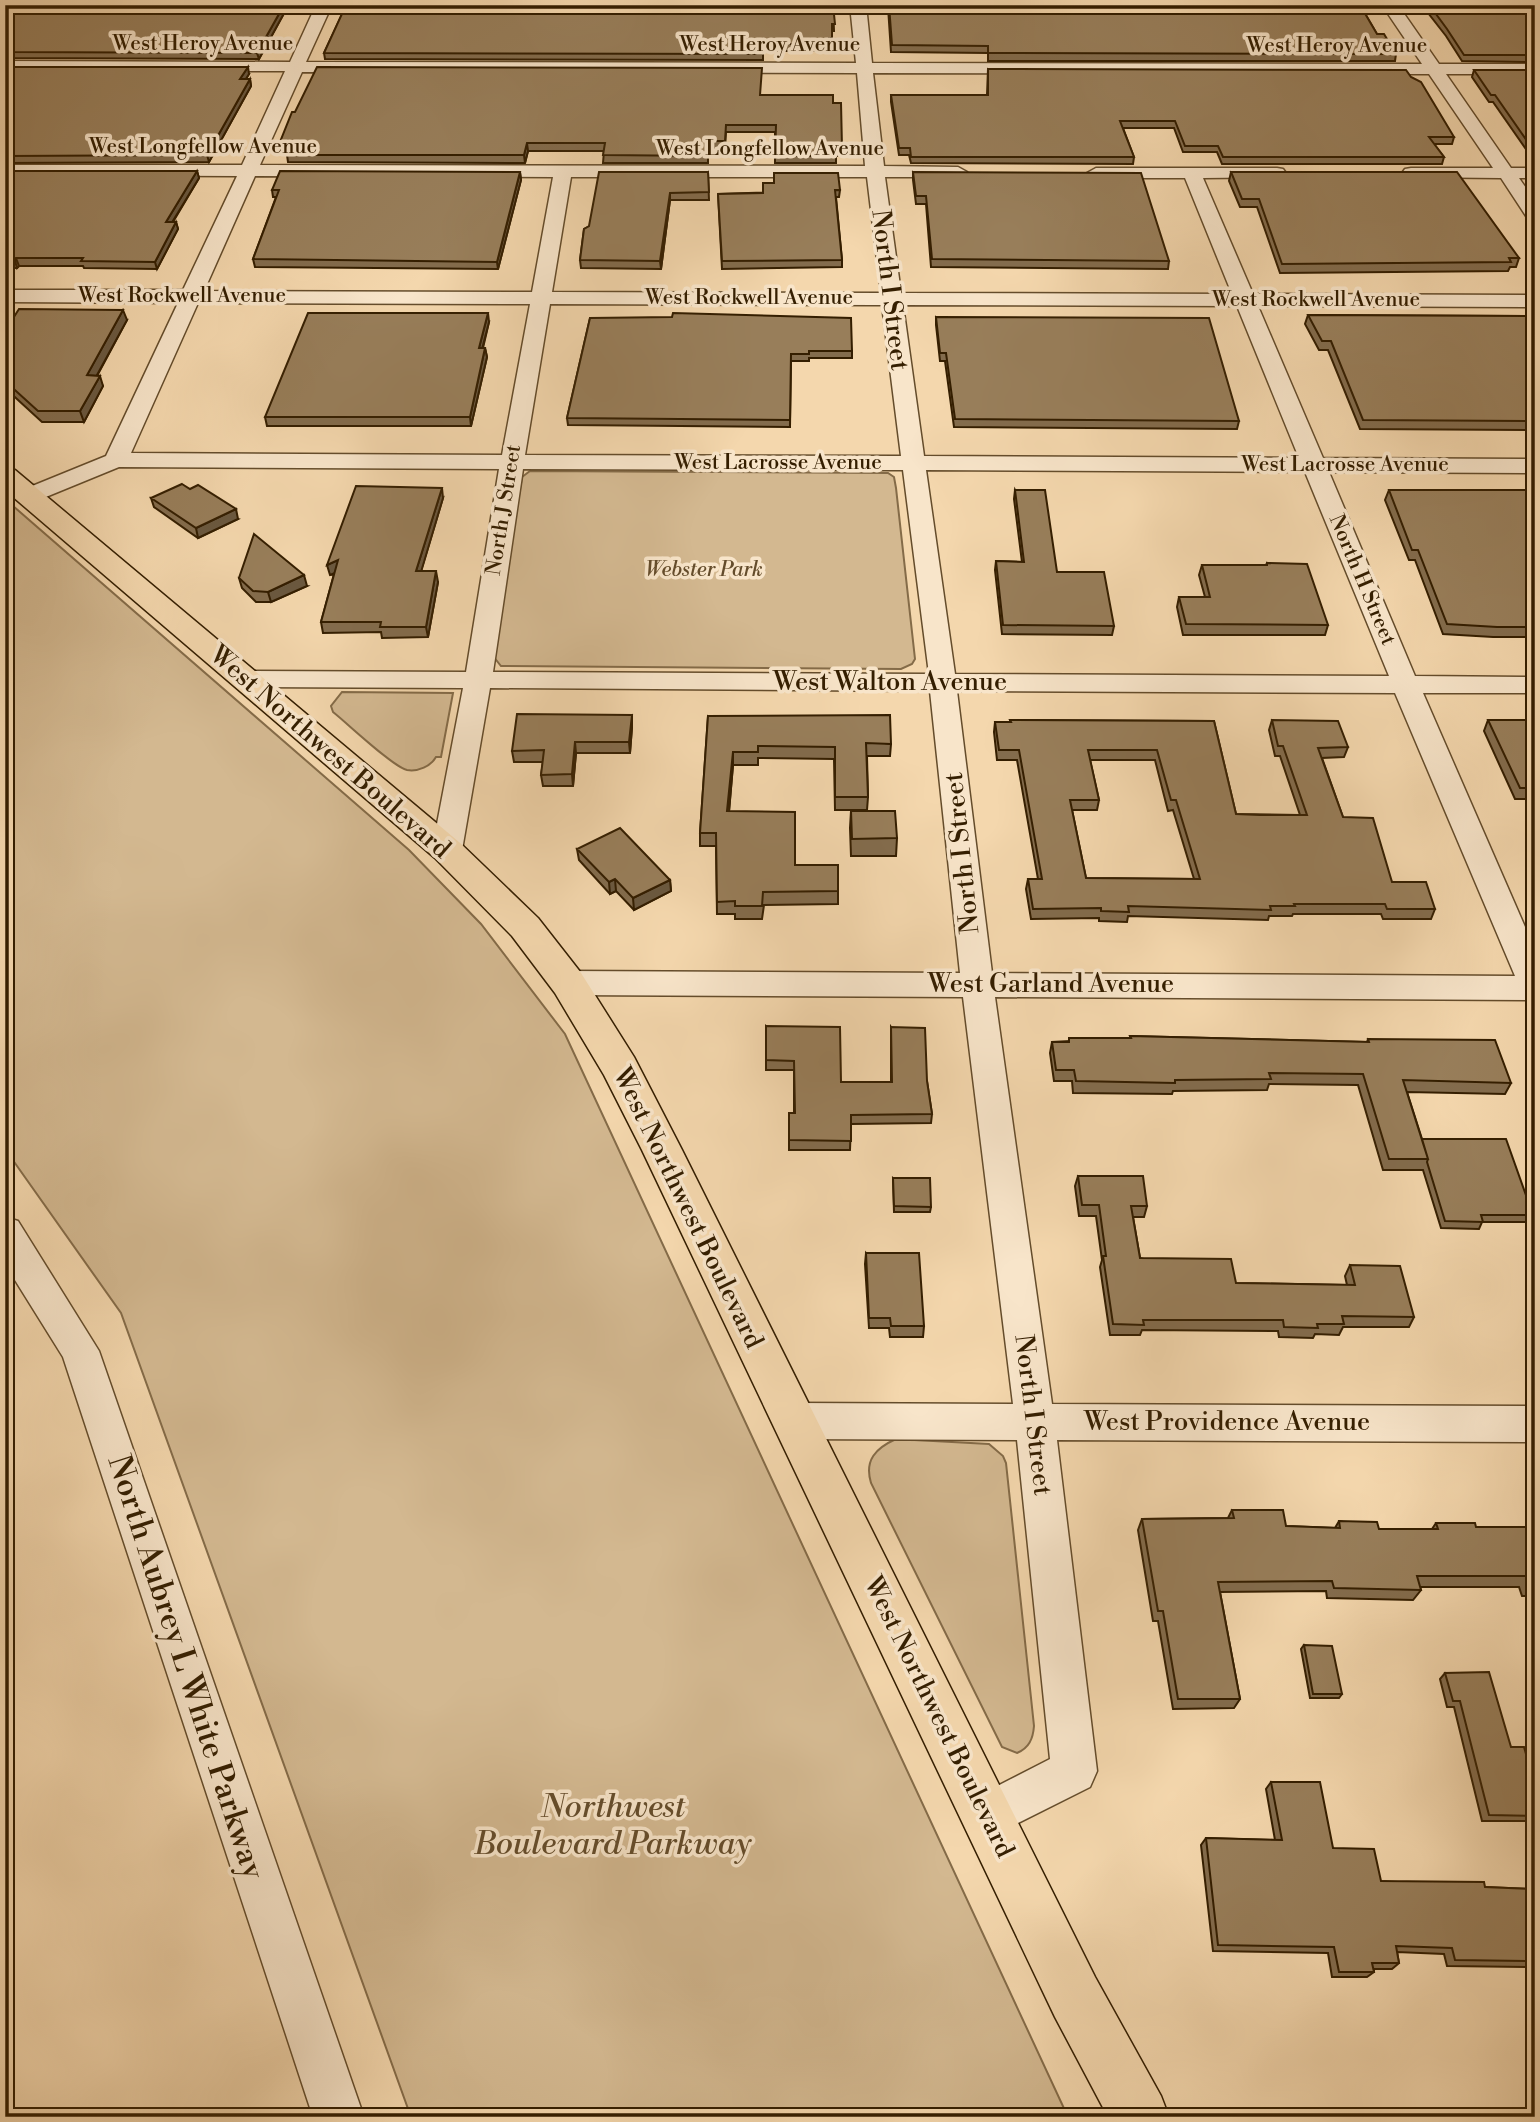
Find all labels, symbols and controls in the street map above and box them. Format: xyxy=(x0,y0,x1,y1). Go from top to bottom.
street label: West Heroy Avenue xyxy=(112,31,293,57)
street label: West Heroy Avenue xyxy=(679,32,860,58)
street label: West Heroy Avenue xyxy=(1246,33,1427,59)
street label: West Longfellow Avenue xyxy=(88,134,317,160)
street label: West Longfellow Avenue xyxy=(655,136,884,162)
street label: North I Street xyxy=(864,208,916,372)
street label: West Rockwell Avenue xyxy=(77,283,286,309)
street label: West Rockwell Avenue xyxy=(644,285,853,311)
street label: West Rockwell Avenue xyxy=(1211,287,1420,313)
street label: North J Street xyxy=(481,442,527,577)
street label: West Lacrosse Avenue xyxy=(673,450,882,476)
street label: West Lacrosse Avenue xyxy=(1240,452,1449,478)
street label: North H Street xyxy=(1323,511,1401,650)
park label: Webster Park xyxy=(645,557,763,583)
street label: West Northwest Boulevard xyxy=(202,638,457,866)
street label: West Walton Avenue xyxy=(772,666,1007,698)
street label: North I Street xyxy=(938,771,986,935)
street label: West Garland Avenue xyxy=(927,968,1174,1000)
street label: West Northwest Boulevard xyxy=(605,1061,770,1354)
street label: North I Street xyxy=(1007,1333,1059,1497)
street label: West Providence Avenue xyxy=(1083,1406,1370,1438)
street label: North Aubrey L White Parkway xyxy=(98,1450,274,1885)
street label: West Northwest Boulevard xyxy=(856,1570,1021,1863)
park label: Northwest Boulevard Parkway xyxy=(473,1787,753,1864)

